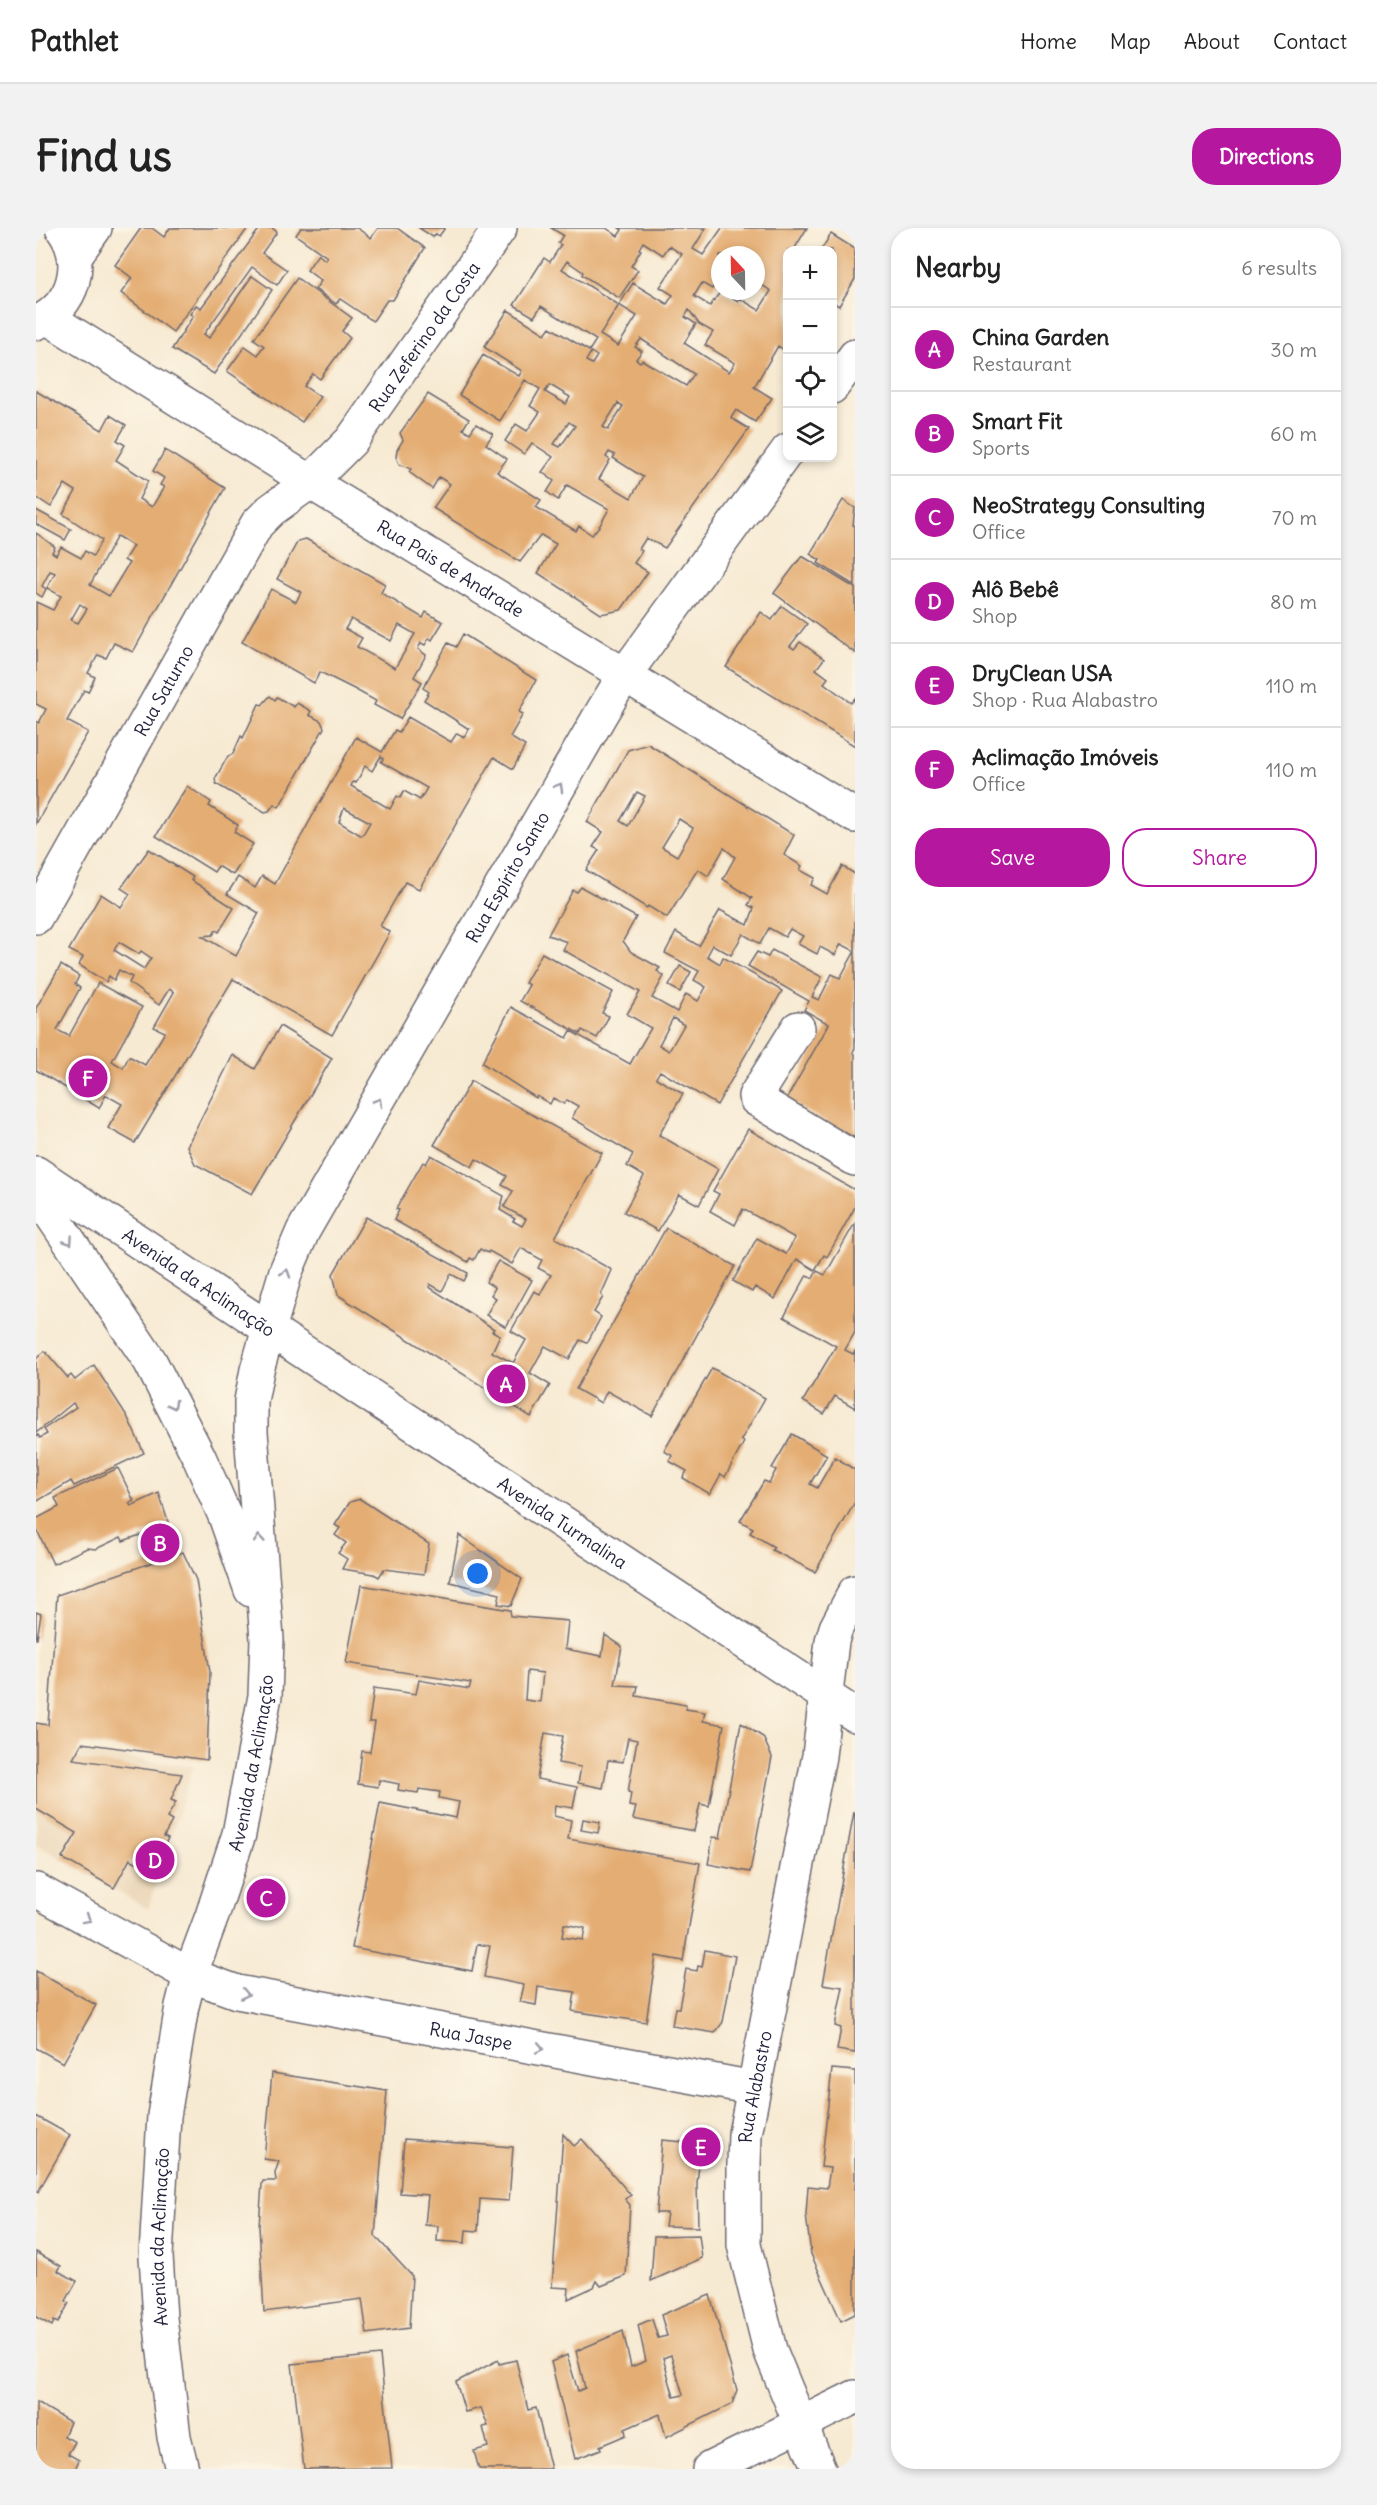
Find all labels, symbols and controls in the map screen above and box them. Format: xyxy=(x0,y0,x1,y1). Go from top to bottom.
text: Pathlet xyxy=(30,23,119,59)
text: Home xyxy=(1020,28,1077,55)
text: Map xyxy=(1110,28,1151,55)
text: About xyxy=(1184,28,1240,55)
text: Contact xyxy=(1273,28,1347,55)
button: Directions xyxy=(1192,128,1341,185)
text: Find us xyxy=(36,130,172,182)
north arrow xyxy=(711,246,765,300)
map controls xyxy=(783,246,837,462)
button: + xyxy=(783,246,837,300)
text: Nearby xyxy=(915,251,1001,284)
text: 6 results xyxy=(1241,255,1317,280)
street label: Rua Zeferino da Costa xyxy=(363,257,485,416)
button: − xyxy=(783,300,837,354)
text: China Garden xyxy=(972,323,1109,351)
text: A xyxy=(928,337,941,362)
text: 30 m xyxy=(1270,337,1317,362)
text: Restaurant xyxy=(972,351,1071,376)
button: locate xyxy=(783,354,837,408)
text: Smart Fit xyxy=(972,407,1063,435)
button: layers xyxy=(783,408,837,462)
text: B xyxy=(928,421,941,446)
text: 60 m xyxy=(1270,421,1317,446)
text: Sports xyxy=(972,435,1030,460)
text: NeoStrategy Consulting xyxy=(972,491,1205,519)
text: C xyxy=(928,505,941,530)
text: 70 m xyxy=(1272,505,1317,530)
street label: Rua Pais de Andrade xyxy=(373,514,528,622)
text: Office xyxy=(972,519,1026,544)
text: Alô Bebê xyxy=(972,575,1059,603)
text: D xyxy=(927,589,942,614)
text: 80 m xyxy=(1270,589,1317,614)
text: Shop xyxy=(972,603,1017,628)
street label: Rua Saturno xyxy=(129,641,198,740)
text: DryClean USA xyxy=(972,659,1112,687)
text: E xyxy=(929,673,940,698)
text: 110 m xyxy=(1266,673,1317,698)
text: Shop · Rua Alabastro xyxy=(972,687,1158,712)
text: Aclimação Imóveis xyxy=(972,743,1159,771)
text: F xyxy=(929,757,940,782)
text: 110 m xyxy=(1266,757,1317,782)
text: Office xyxy=(972,771,1026,796)
one-way arrow xyxy=(551,783,563,793)
street label: Rua Espírito Santo xyxy=(460,807,554,947)
button: Save xyxy=(915,828,1110,887)
button: Share xyxy=(1122,828,1317,887)
pin: F xyxy=(68,1056,108,1100)
one-way arrow xyxy=(370,1098,382,1108)
street label: Avenida da Aclimação xyxy=(118,1223,280,1341)
one-way arrow xyxy=(62,1234,73,1245)
one-way arrow xyxy=(279,1268,291,1279)
pin: A xyxy=(486,1362,526,1406)
one-way arrow xyxy=(166,1399,178,1410)
street label: Avenida Turmalina xyxy=(493,1471,632,1573)
pin: B xyxy=(140,1520,180,1566)
one-way arrow xyxy=(253,1534,266,1543)
your location xyxy=(463,1559,492,1588)
street label: Avenida da Aclimação xyxy=(223,1675,277,1854)
pin: D xyxy=(136,1838,174,1882)
pin: C xyxy=(246,1876,286,1920)
one-way arrow xyxy=(81,1912,91,1923)
one-way arrow xyxy=(240,1986,250,1999)
street label: Rua Jaspe xyxy=(428,2017,514,2054)
street label: Rua Alabastro xyxy=(733,2029,776,2143)
one-way arrow xyxy=(535,2041,545,2054)
pin: E xyxy=(682,2124,720,2170)
street label: Avenida da Aclimação xyxy=(144,2147,174,2328)

